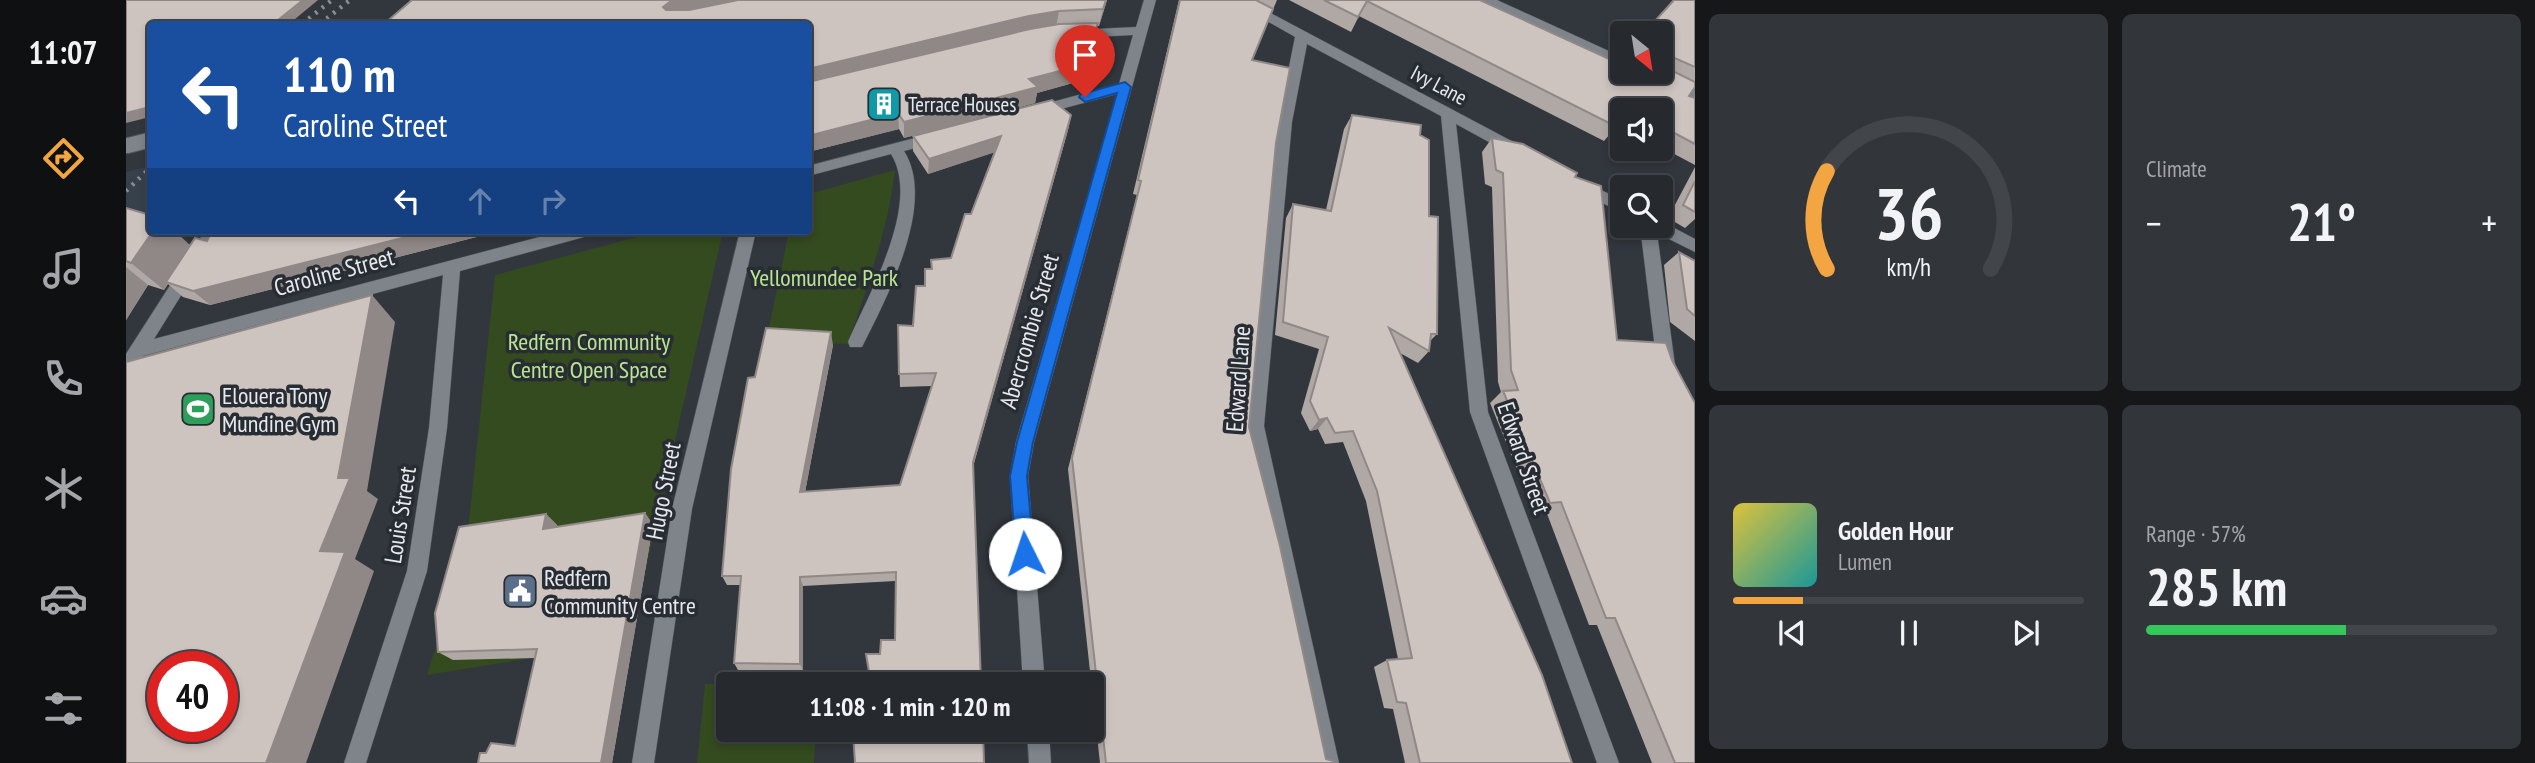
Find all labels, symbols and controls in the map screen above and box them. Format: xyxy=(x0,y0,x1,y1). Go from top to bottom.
north arrow xyxy=(1610,21,1673,84)
map controls xyxy=(1610,21,1673,238)
pin xyxy=(1055,25,1115,97)
text: 11:07 xyxy=(28,31,98,73)
icon: arrive xyxy=(1066,36,1104,74)
text: 110 m xyxy=(283,42,396,106)
icon: left xyxy=(168,49,259,140)
street label: Ivy Lane xyxy=(1406,59,1472,111)
building icon: Terrace Houses xyxy=(865,85,903,123)
place label: Terrace Houses xyxy=(908,91,1016,118)
button: sound xyxy=(1610,98,1673,161)
text: Caroline Street xyxy=(283,104,447,146)
icon: directions xyxy=(39,134,88,183)
text: Climate xyxy=(2146,154,2207,183)
text: 36 xyxy=(1874,165,1943,259)
button: search xyxy=(1610,175,1673,238)
icon: left xyxy=(388,182,426,220)
icon: ahead xyxy=(461,182,499,220)
icon: right xyxy=(534,182,572,220)
text: 21° xyxy=(2287,188,2356,255)
text: − xyxy=(2146,198,2162,247)
text: + xyxy=(2481,198,2497,247)
street label: Caroline Street xyxy=(270,241,398,303)
icon: music xyxy=(39,244,88,293)
street label: Abercrombie Street xyxy=(992,250,1066,412)
text: km/h xyxy=(1886,250,1931,282)
park label: Yellomundee Park xyxy=(750,262,899,293)
street label: Edward Lane xyxy=(1219,325,1257,433)
park label: Redfern Community Centre Open Space xyxy=(508,326,670,385)
icon: phone xyxy=(39,354,88,403)
place label: Elouera Tony Mundine Gym xyxy=(222,380,336,439)
sports icon: Elouera Tony Mundine Gym xyxy=(179,390,217,428)
street label: Edward Street xyxy=(1490,398,1558,518)
street label: Hugo Street xyxy=(638,439,688,542)
icon: climate xyxy=(39,464,88,513)
street label: Louis Street xyxy=(377,464,423,566)
text: Golden Hour xyxy=(1838,514,1953,547)
position arrow xyxy=(988,517,1062,591)
text: Range · 57% xyxy=(2146,519,2246,548)
text: Lumen xyxy=(1838,547,1892,576)
text: 285 km xyxy=(2146,553,2287,620)
place label: Redfern Community Centre xyxy=(544,562,696,621)
public building icon: Redfern Community Centre xyxy=(501,572,539,610)
icon: car xyxy=(39,574,88,623)
icon: previous xyxy=(1773,614,1811,652)
icon: pause xyxy=(1890,614,1928,652)
icon: next xyxy=(2007,614,2045,652)
speed limit sign: 40 xyxy=(147,651,238,742)
icon: filters xyxy=(39,684,88,733)
text: 11:08 · 1 min · 120 m xyxy=(810,690,1010,723)

